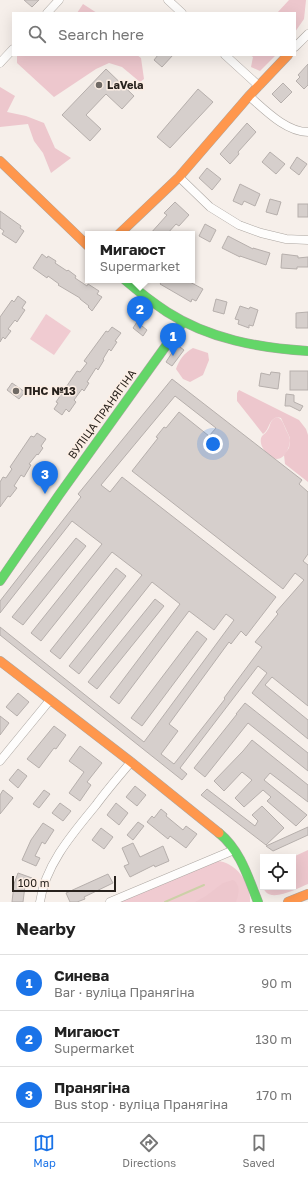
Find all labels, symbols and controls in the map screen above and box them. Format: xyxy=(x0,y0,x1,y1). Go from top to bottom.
search box xyxy=(12,12,296,56)
icon: search xyxy=(26,23,48,45)
text: Search here xyxy=(58,25,144,43)
place label: LaVela xyxy=(107,78,143,91)
marker: LaVela xyxy=(94,80,104,90)
popup xyxy=(85,231,195,283)
text: Мигаюст xyxy=(100,240,166,258)
text: Supermarket xyxy=(100,258,180,274)
pin: 2 xyxy=(127,296,153,329)
pin: 1 xyxy=(160,323,186,356)
street label: ВУЛІЦА ПРАНЯГІНА xyxy=(65,366,139,461)
place label: ПНС №13 xyxy=(24,384,76,397)
marker: ПНС №13 xyxy=(11,386,21,396)
your location xyxy=(203,434,223,454)
pin: 3 xyxy=(32,461,58,494)
map controls xyxy=(260,854,296,890)
button: locate xyxy=(260,854,296,890)
scale bar xyxy=(12,874,116,893)
text: 100 m xyxy=(18,876,49,889)
text: Nearby xyxy=(16,918,76,939)
text: 3 results xyxy=(238,920,292,936)
text: Синева xyxy=(54,966,109,984)
text: 1 xyxy=(26,975,32,991)
text: 90 m xyxy=(261,975,292,991)
text: Bar · вуліца Пранягіна xyxy=(54,984,195,1000)
text: Мигаюст xyxy=(54,1022,120,1040)
text: 2 xyxy=(25,1031,33,1047)
text: 130 m xyxy=(255,1031,292,1047)
text: Supermarket xyxy=(54,1040,135,1056)
text: Пранягіна xyxy=(54,1078,130,1096)
text: 3 xyxy=(25,1087,33,1103)
text: 170 m xyxy=(256,1087,292,1103)
text: Bus stop · вуліца Пранягіна xyxy=(54,1096,228,1112)
tab: Map xyxy=(33,1132,56,1169)
tab: Directions xyxy=(122,1132,176,1169)
tab: Saved xyxy=(243,1132,275,1169)

